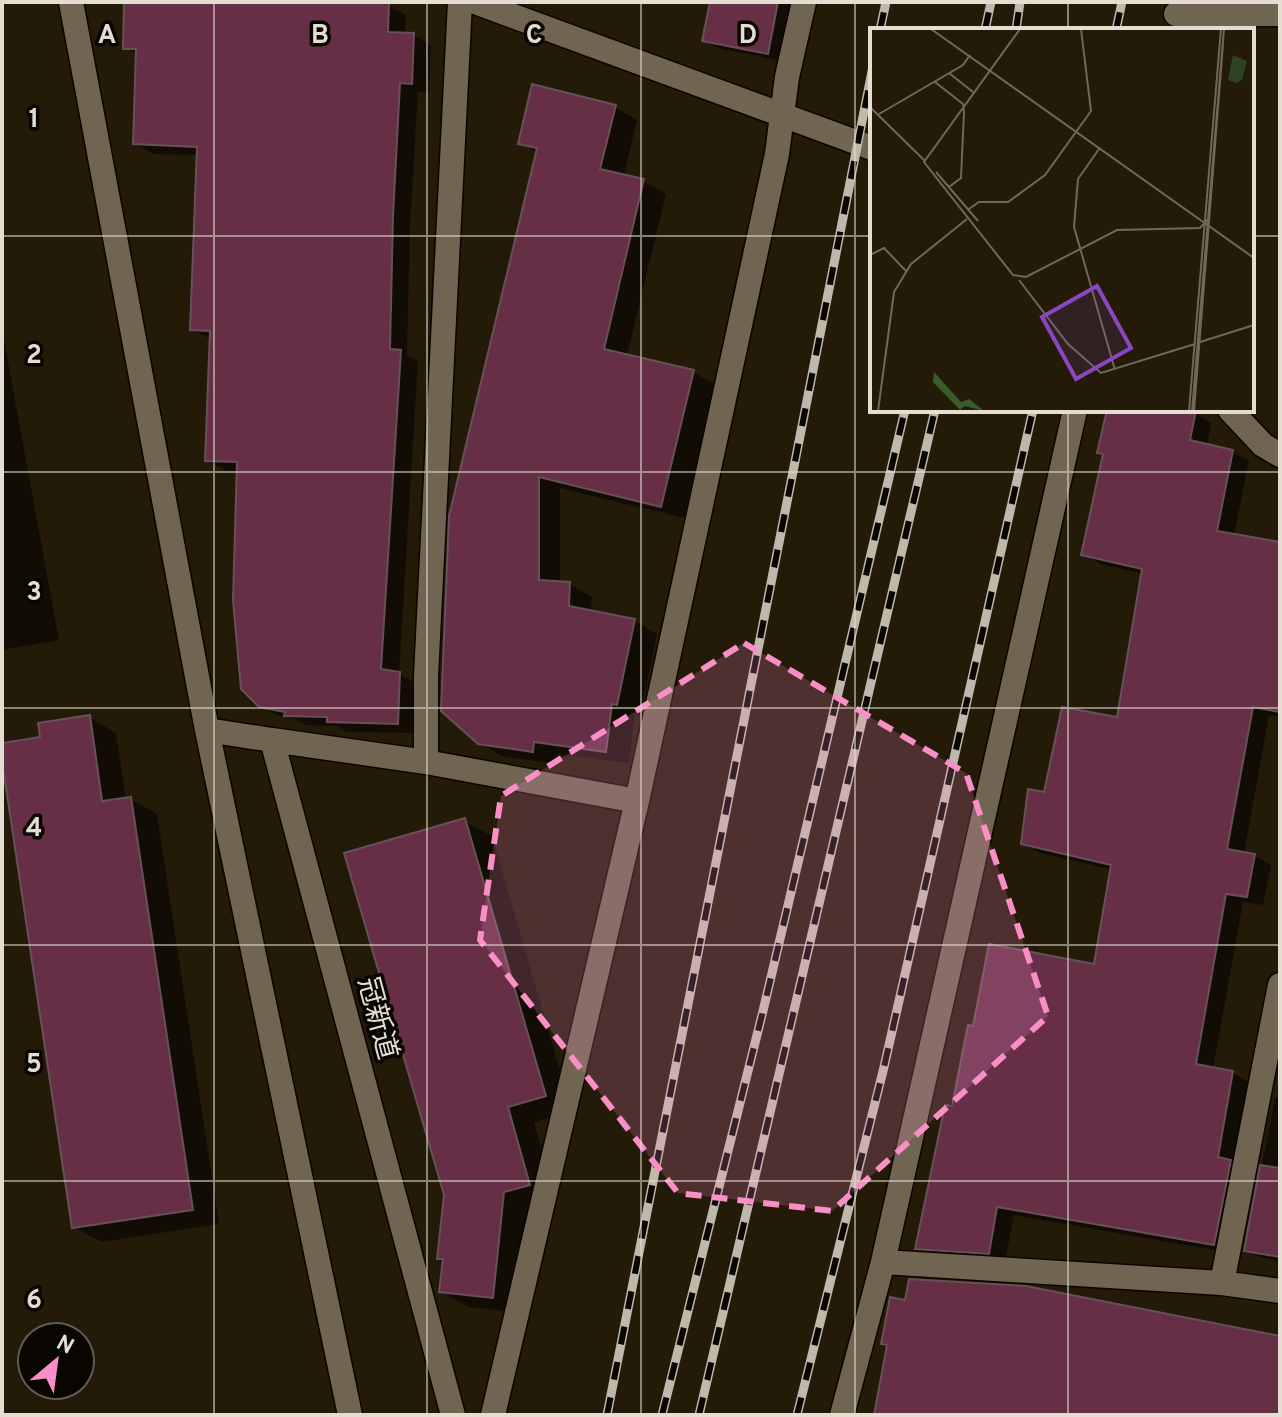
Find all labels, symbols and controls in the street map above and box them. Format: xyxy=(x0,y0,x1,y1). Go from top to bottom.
text: A xyxy=(98,20,116,53)
text: B xyxy=(311,20,329,53)
text: C xyxy=(526,20,542,53)
text: D xyxy=(739,20,757,53)
inset map xyxy=(870,28,1254,412)
text: 1 xyxy=(29,104,39,137)
text: 2 xyxy=(26,340,42,373)
text: 3 xyxy=(26,577,42,610)
text: 4 xyxy=(26,813,42,846)
street label: 冠新道 xyxy=(348,974,404,1064)
text: 5 xyxy=(26,1049,42,1082)
text: 6 xyxy=(26,1285,42,1318)
north arrow xyxy=(16,1321,96,1401)
text: N xyxy=(51,1330,78,1361)

